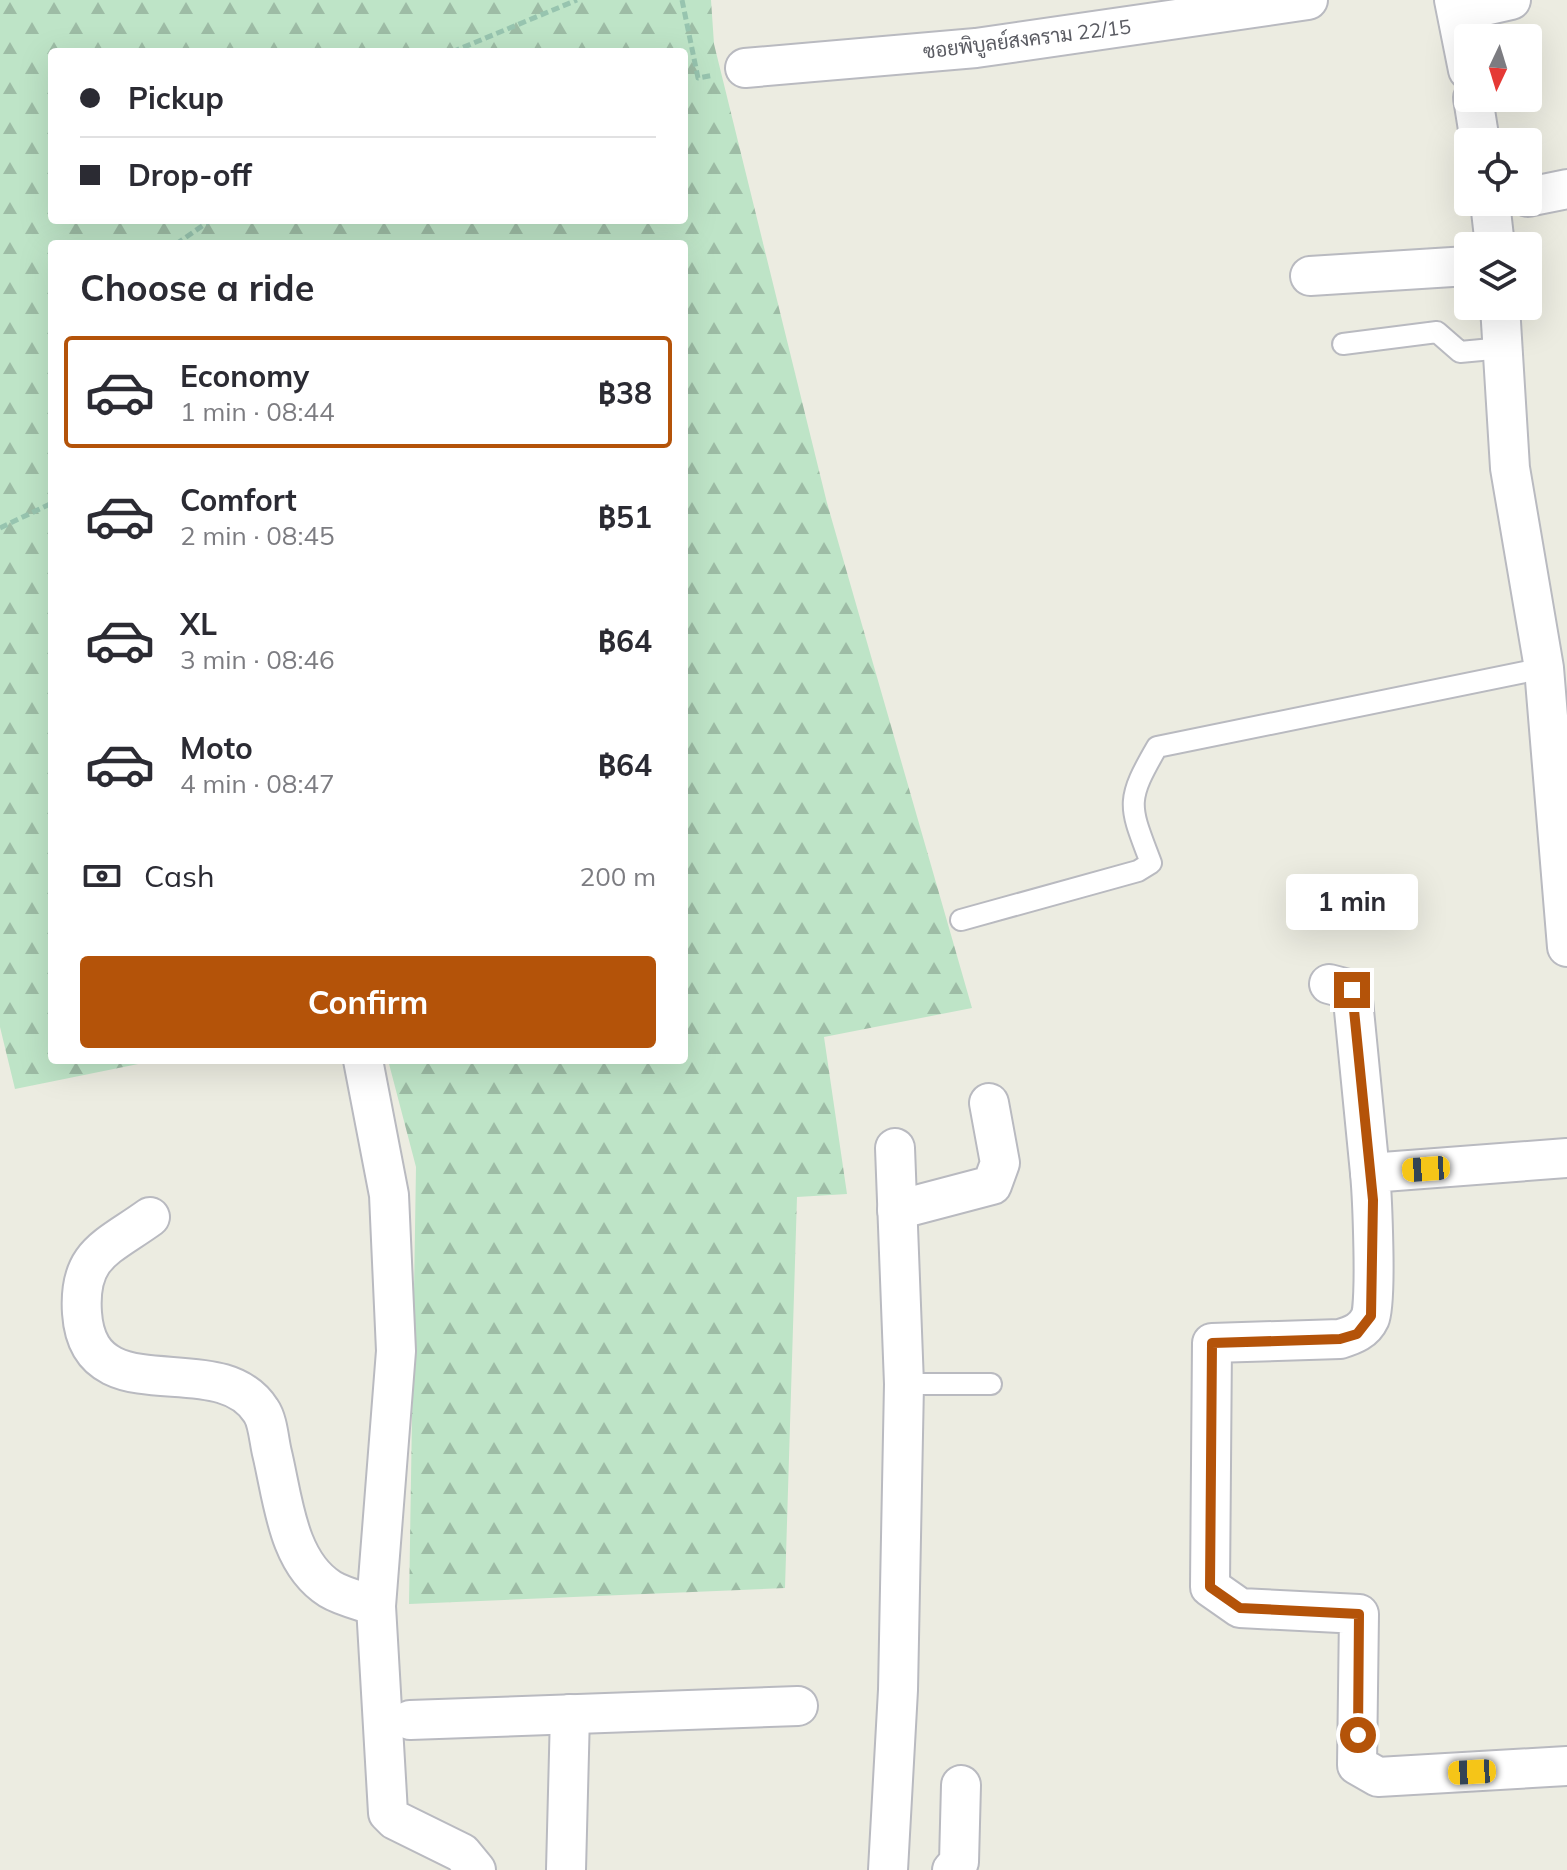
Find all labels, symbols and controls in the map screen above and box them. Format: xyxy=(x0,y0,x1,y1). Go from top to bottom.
street label: ซอยพิบูลย์สงคราม 22/15 xyxy=(921,12,1133,67)
north arrow xyxy=(1454,24,1542,112)
map controls xyxy=(1454,24,1542,320)
text: Pickup xyxy=(128,79,224,117)
button: locate xyxy=(1454,128,1542,216)
text: Drop-off xyxy=(128,156,252,194)
button: layers xyxy=(1454,232,1542,320)
text: Choose a ride xyxy=(80,265,314,310)
icon: car xyxy=(84,356,156,428)
text: Economy xyxy=(180,357,309,395)
text: ฿38 xyxy=(598,374,652,412)
text: 1 min · 08:44 xyxy=(180,395,335,428)
icon: car xyxy=(84,480,156,552)
text: Comfort xyxy=(180,481,297,519)
text: ฿51 xyxy=(598,498,652,536)
text: 2 min · 08:45 xyxy=(180,519,335,552)
icon: car xyxy=(84,604,156,676)
text: XL xyxy=(180,605,217,643)
text: ฿64 xyxy=(598,622,652,660)
text: 3 min · 08:46 xyxy=(180,643,335,676)
icon: car xyxy=(84,728,156,800)
text: Moto xyxy=(180,729,253,767)
text: ฿64 xyxy=(598,746,652,784)
text: 4 min · 08:47 xyxy=(180,767,335,800)
icon: cash xyxy=(80,854,124,898)
text: Cash xyxy=(144,857,215,895)
text: 200 m xyxy=(580,860,656,893)
callout: 1 min xyxy=(1286,874,1418,930)
text: 1 min xyxy=(1318,885,1386,918)
button: Confirm xyxy=(80,956,656,1048)
route end xyxy=(1334,972,1370,1008)
car xyxy=(1401,1155,1451,1183)
route start xyxy=(1340,1717,1376,1753)
car xyxy=(1447,1759,1497,1785)

